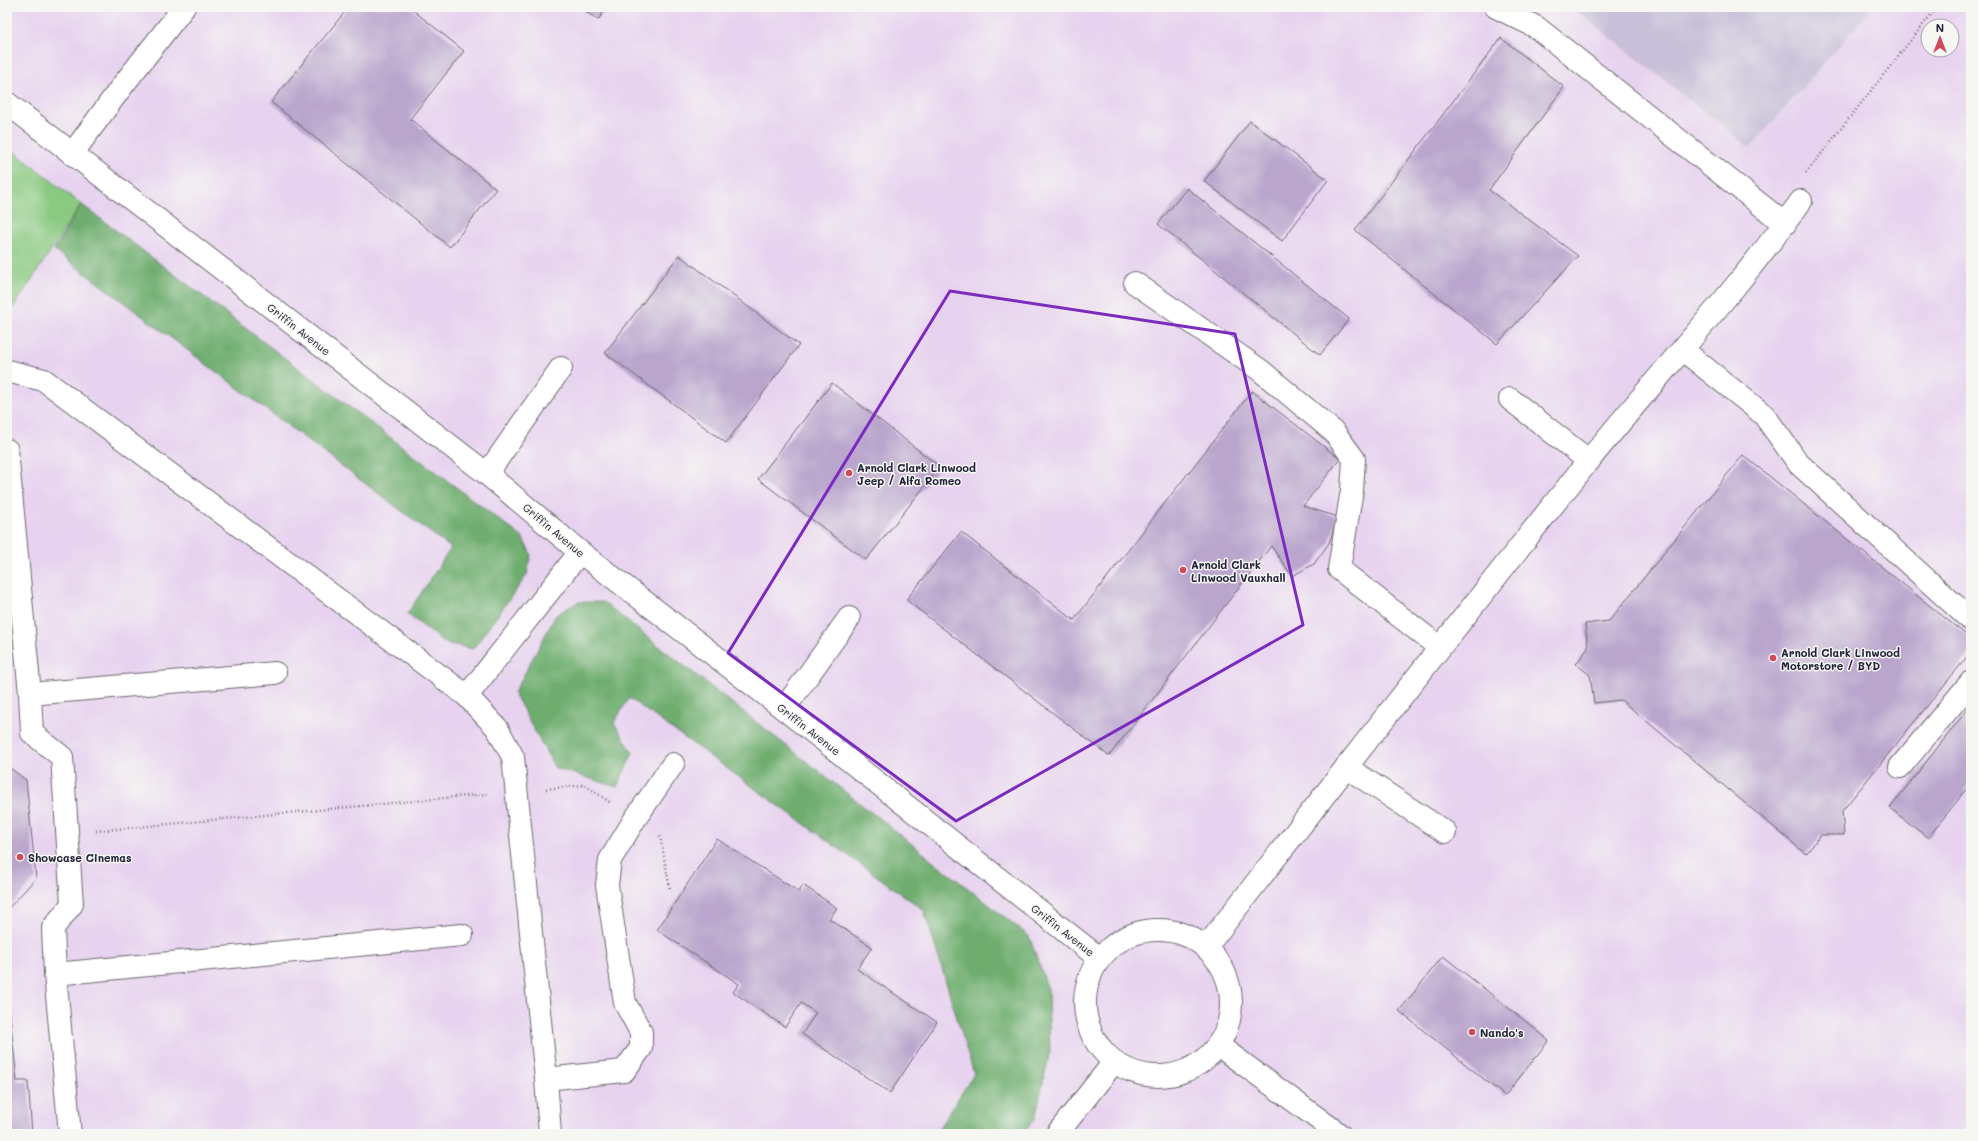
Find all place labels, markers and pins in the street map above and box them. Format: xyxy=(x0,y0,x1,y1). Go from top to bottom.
place label: Arnold Clark Linwood Jeep / Alfa Romeo xyxy=(857,460,976,488)
marker: Arnold Clark Linwood Jeep / Alfa Romeo xyxy=(844,468,854,478)
place label: Arnold Clark Linwood Vauxhall xyxy=(1191,557,1285,585)
marker: Arnold Clark Linwood Vauxhall xyxy=(1178,565,1188,575)
place label: Arnold Clark Linwood Motorstore / BYD xyxy=(1781,645,1900,673)
marker: Arnold Clark Linwood Motorstore / BYD xyxy=(1768,653,1778,663)
place label: Showcase Cinemas xyxy=(28,850,132,865)
marker: Showcase Cinemas xyxy=(15,852,25,862)
place label: Nando's xyxy=(1480,1025,1524,1040)
marker: Nando's xyxy=(1467,1027,1477,1037)

